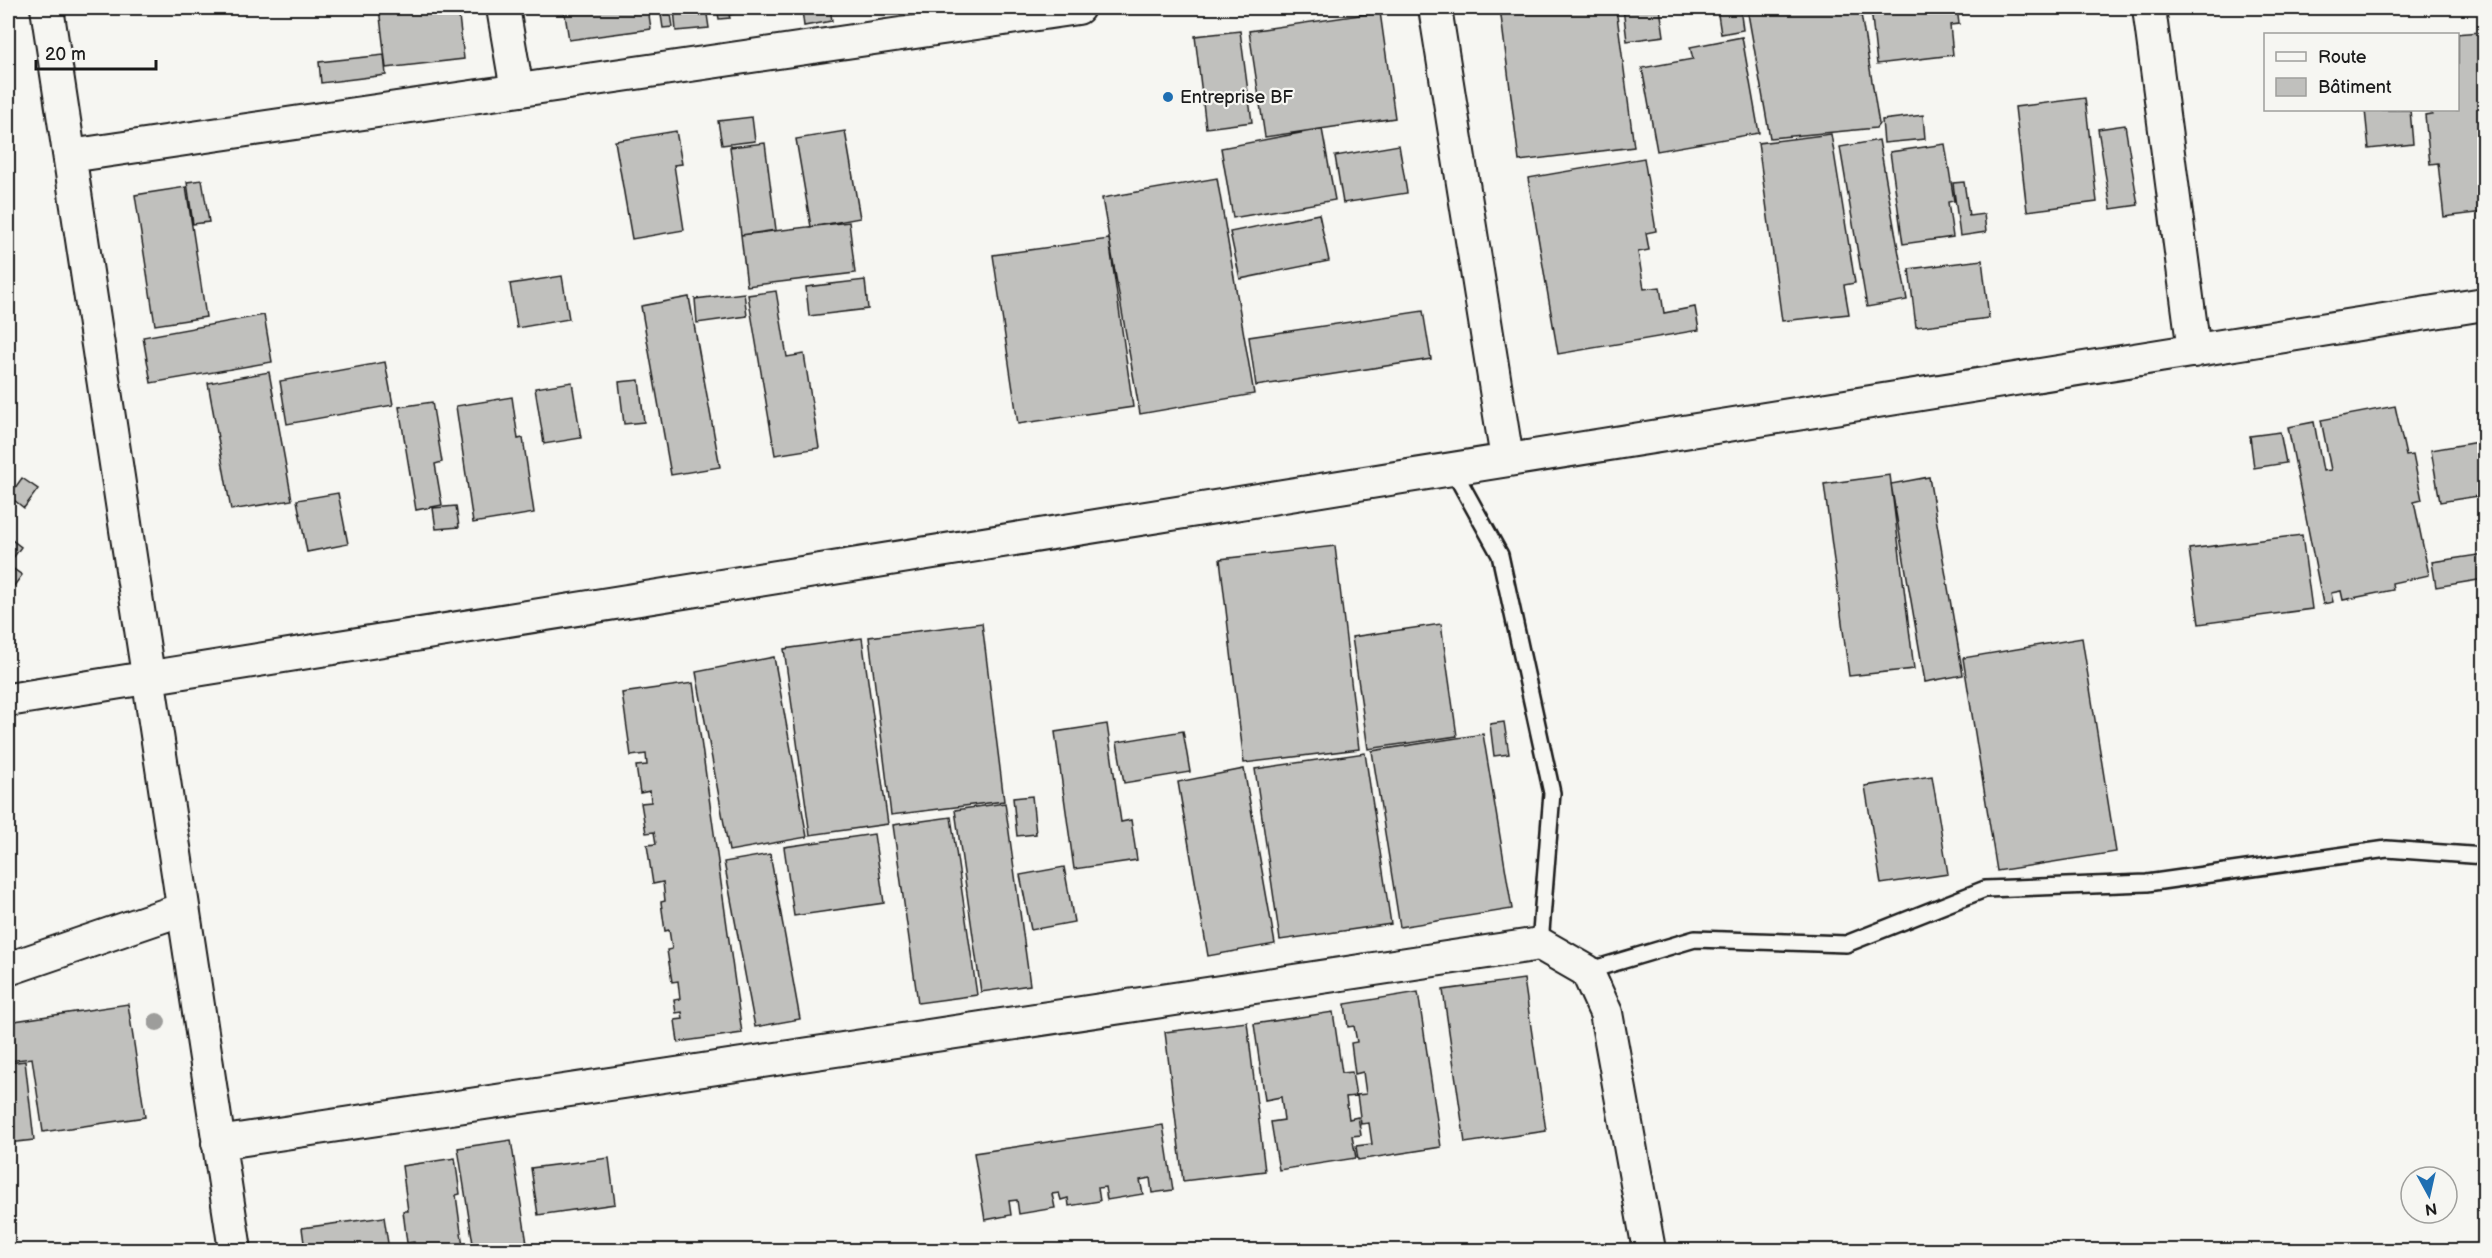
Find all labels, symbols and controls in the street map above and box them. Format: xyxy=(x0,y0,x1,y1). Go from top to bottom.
scale bar xyxy=(36,33,156,71)
legend xyxy=(2264,33,2459,111)
text: 20 m xyxy=(45,44,86,65)
text: Route xyxy=(2318,47,2367,68)
text: Bâtiment xyxy=(2318,77,2392,98)
place label: Entreprise BF xyxy=(1180,87,1293,108)
marker: Entreprise BF xyxy=(1161,90,1175,104)
north arrow xyxy=(2399,1165,2459,1225)
text: N xyxy=(2424,1198,2438,1219)

